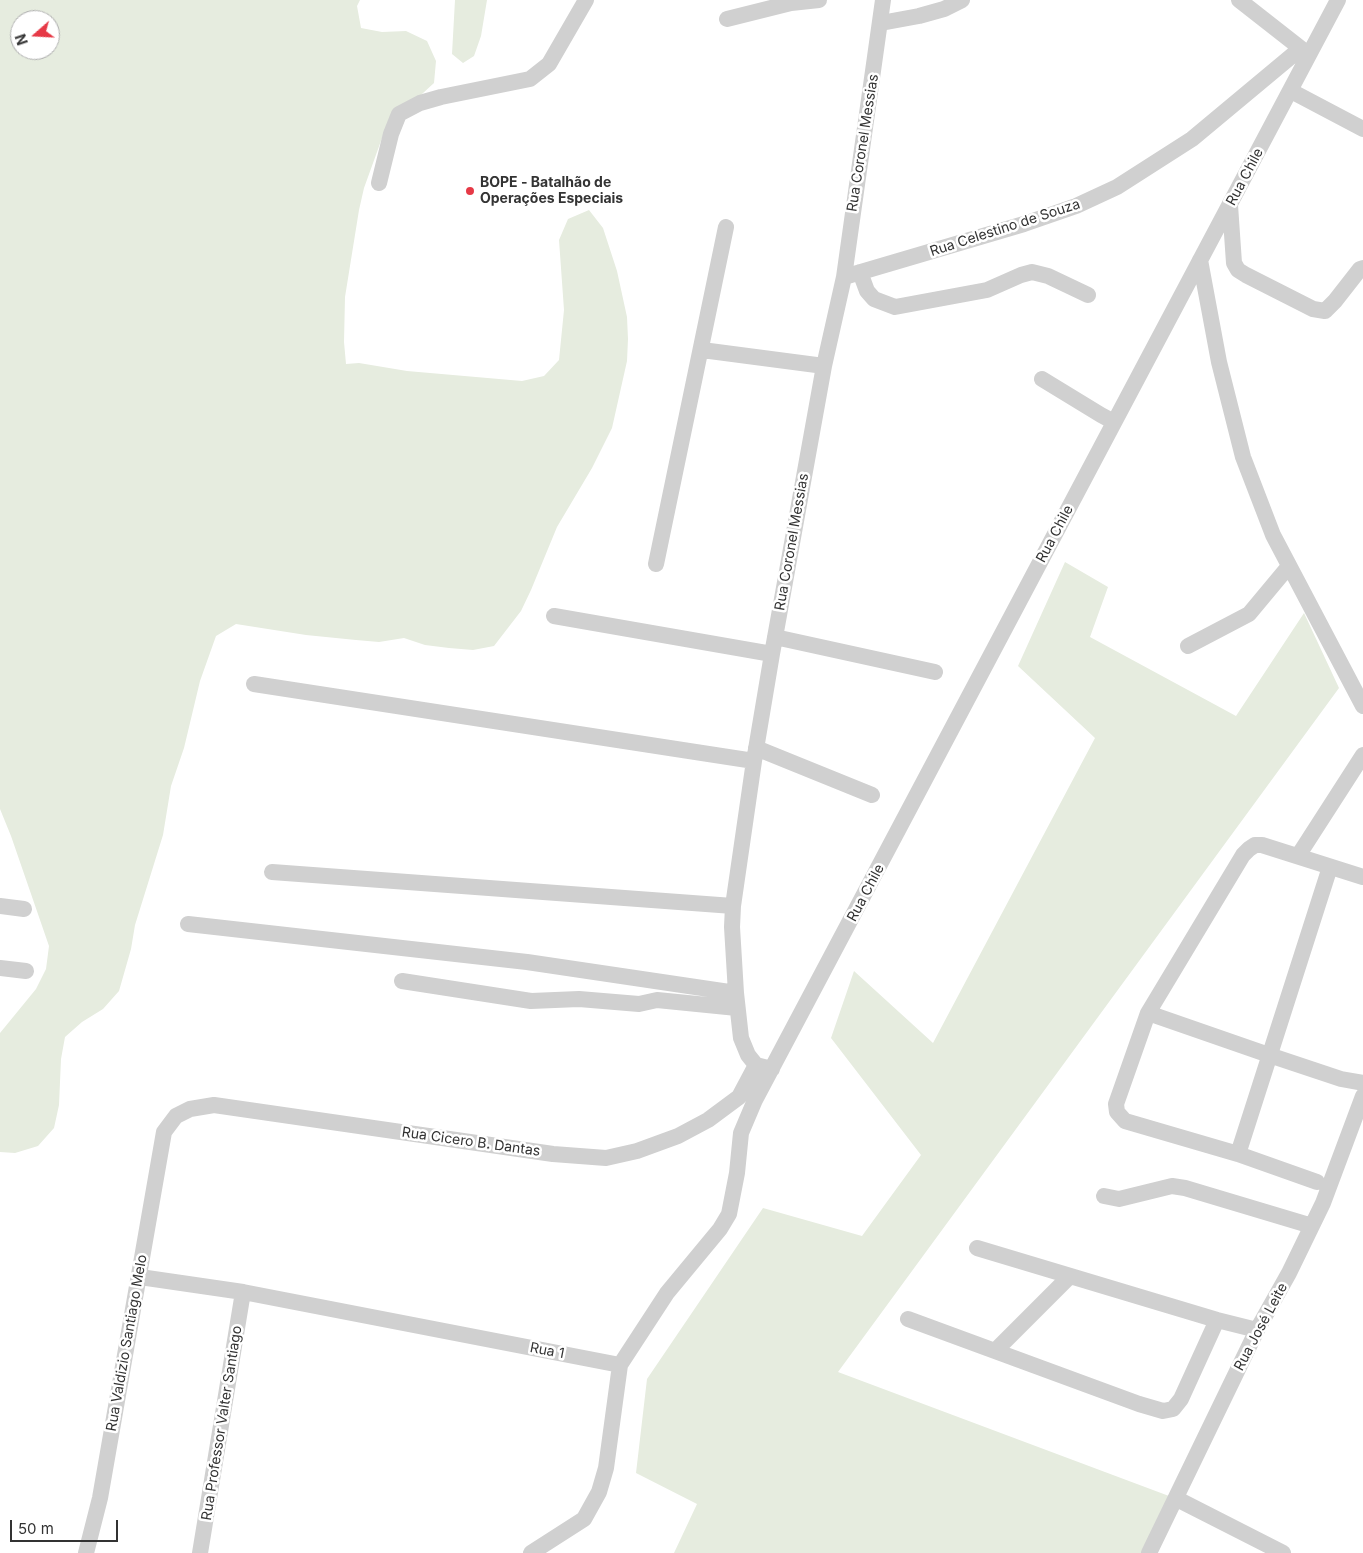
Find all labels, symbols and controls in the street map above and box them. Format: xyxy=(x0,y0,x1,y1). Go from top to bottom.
north arrow xyxy=(10,10,60,60)
text: N xyxy=(12,32,31,48)
street label: Rua Coronel Messias xyxy=(844,73,882,213)
street label: Rua Chile xyxy=(1223,145,1267,209)
place label: BOPE - Batalhão de Operações Especiais xyxy=(480,175,623,208)
marker: BOPE - Batalhão de Operações Especiais xyxy=(464,185,476,197)
street label: Rua Celestino de Souza xyxy=(928,196,1082,260)
street label: Rua Coronel Messias xyxy=(772,472,812,612)
street label: Rua Chile xyxy=(1033,502,1077,566)
street label: Rua Chile xyxy=(844,861,888,925)
street label: Rua Cicero B. Dantas xyxy=(401,1124,541,1160)
street label: Rua Valdizio Santiago Melo xyxy=(103,1253,151,1433)
street label: Rua José Leite xyxy=(1231,1280,1291,1374)
street label: Rua Professor Valter Santiago xyxy=(198,1324,246,1522)
street label: Rua 1 xyxy=(528,1339,566,1363)
scale bar xyxy=(12,1510,120,1542)
text: 50 m xyxy=(18,1519,54,1538)

